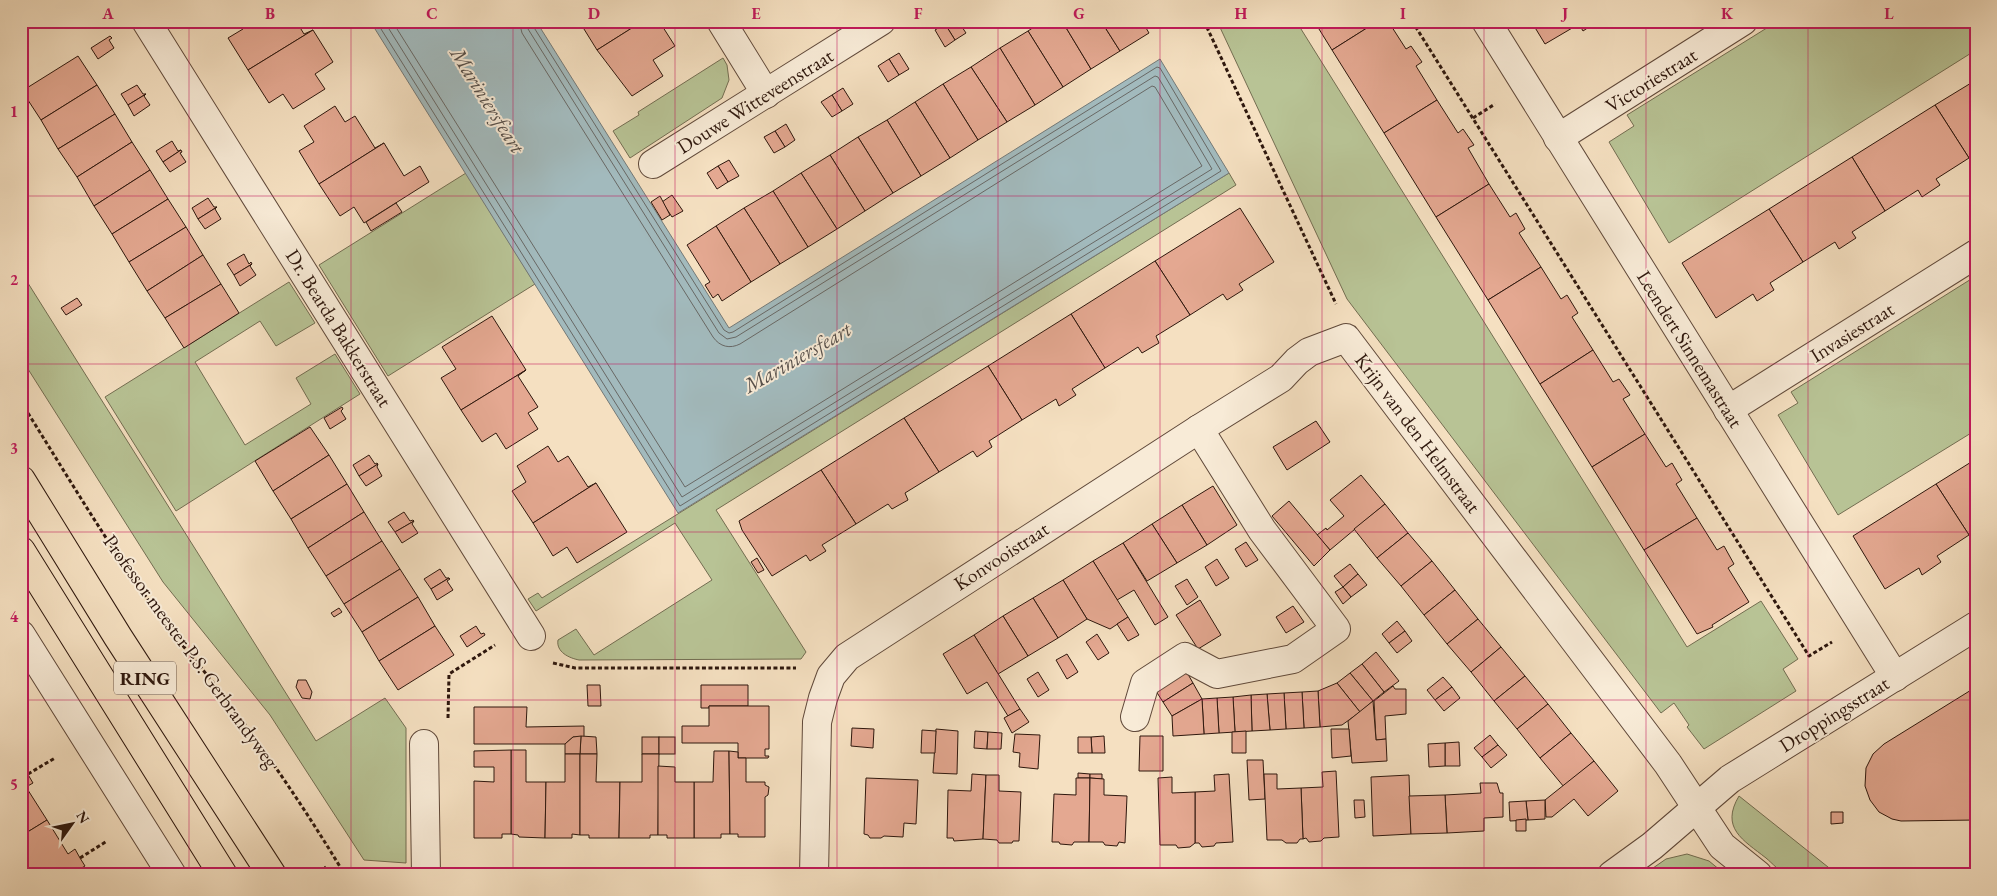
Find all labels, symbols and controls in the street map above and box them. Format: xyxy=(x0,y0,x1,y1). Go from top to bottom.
text: A xyxy=(101,3,114,24)
text: B xyxy=(265,3,275,24)
text: C xyxy=(426,3,438,24)
text: D xyxy=(588,3,600,24)
text: E xyxy=(751,3,761,24)
text: F xyxy=(914,3,923,24)
text: G xyxy=(1073,3,1085,24)
text: H xyxy=(1235,3,1248,24)
text: I xyxy=(1400,3,1406,24)
text: J xyxy=(1560,3,1568,24)
text: K xyxy=(1721,3,1734,24)
text: L xyxy=(1884,3,1894,24)
water label: Mariniersfeart xyxy=(444,40,532,159)
street label: Victoriestraat xyxy=(1600,41,1702,118)
street label: Douwe Witteveenstraat xyxy=(672,42,839,160)
text: 1 xyxy=(10,101,18,122)
street label: Dr. Bearda Bakkerstraat xyxy=(280,244,398,412)
street label: Leendert Sinnemastraat xyxy=(1631,265,1749,433)
text: 2 xyxy=(10,269,19,290)
street label: Invasiestraat xyxy=(1805,296,1899,368)
water label: Mariniersfeart xyxy=(736,315,857,400)
street label: Krijn van den Helmstraat xyxy=(1349,348,1487,519)
text: 3 xyxy=(10,438,18,459)
street label: Konvooistraat xyxy=(949,515,1054,596)
street label: Professor meester P.S. Gerbrandyweg xyxy=(98,529,285,773)
text: 4 xyxy=(10,606,19,627)
road number: RING xyxy=(114,661,176,694)
street label: Droppingsstraat xyxy=(1774,670,1894,758)
text: 5 xyxy=(10,774,18,795)
north arrow xyxy=(48,798,98,848)
text: N xyxy=(72,807,94,827)

